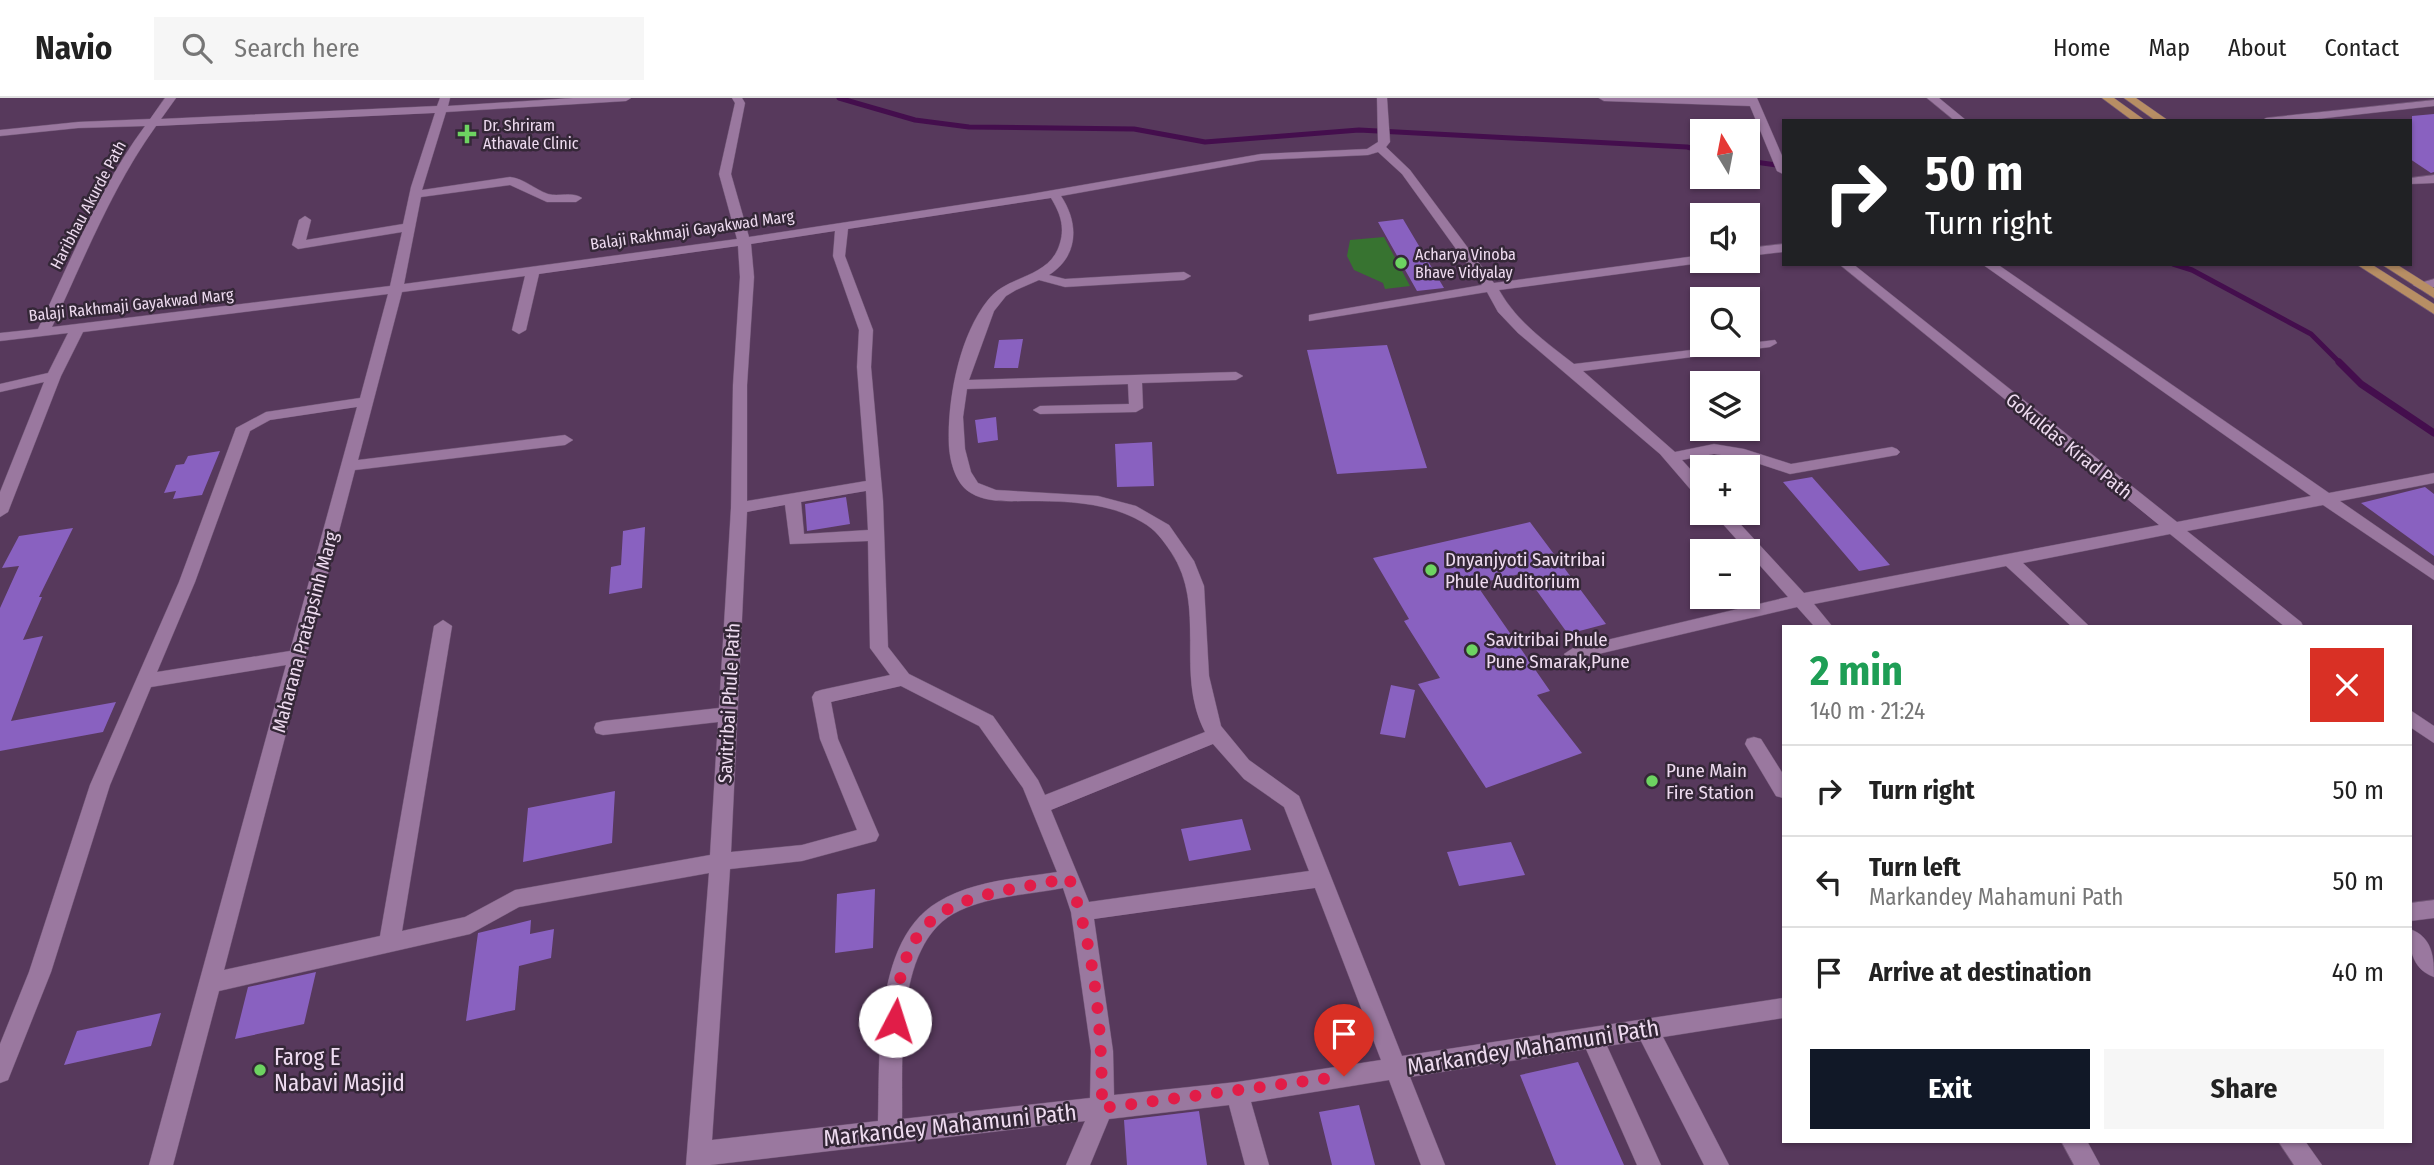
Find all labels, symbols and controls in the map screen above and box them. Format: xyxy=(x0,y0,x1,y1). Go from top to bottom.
search box xyxy=(154,17,644,80)
text: Navio xyxy=(35,28,112,68)
icon: search xyxy=(178,29,216,67)
text: Search here xyxy=(234,33,360,64)
text: Home xyxy=(2053,34,2110,62)
text: Map xyxy=(2148,34,2190,62)
text: About xyxy=(2228,34,2286,62)
text: Contact xyxy=(2324,34,2399,62)
place label: Dr. Shriram Athavale Clinic xyxy=(483,116,579,153)
north arrow xyxy=(1690,119,1760,189)
map controls xyxy=(1690,119,1760,609)
marker: Dr. Shriram Athavale Clinic xyxy=(457,124,477,144)
street label: Haribhau Akurde Path xyxy=(46,138,130,272)
text: 50 m xyxy=(1925,144,2023,203)
icon: right xyxy=(1810,147,1901,238)
button: sound xyxy=(1690,203,1760,273)
text: Turn right xyxy=(1925,204,2052,242)
street label: Balaji Rakhmaji Gayakwad Marg xyxy=(589,206,796,254)
place label: Acharya Vinoba Bhave Vidyalay xyxy=(1415,245,1516,282)
marker: Acharya Vinoba Bhave Vidyalay xyxy=(1393,255,1409,271)
street label: Balaji Rakhmaji Gayakwad Marg xyxy=(28,285,235,325)
button: search xyxy=(1690,287,1760,357)
button: layers xyxy=(1690,371,1760,441)
street label: Gokuldas Kirad Path xyxy=(2001,388,2137,504)
button: + xyxy=(1690,455,1760,525)
street label: Maharana Pratapsinh Marg xyxy=(267,529,343,735)
button: − xyxy=(1690,539,1760,609)
place label: Dnyanjyoti Savitribai Phule Auditorium xyxy=(1445,548,1605,593)
marker: Dnyanjyoti Savitribai Phule Auditorium xyxy=(1423,562,1439,578)
street label: Savitribai Phule Path xyxy=(713,622,745,784)
place label: Savitribai Phule Pune Smarak,Pune xyxy=(1486,628,1630,673)
marker: Savitribai Phule Pune Smarak,Pune xyxy=(1464,642,1480,658)
text: 2 min xyxy=(1810,646,1903,696)
button: close xyxy=(2310,648,2384,722)
text: 140 m · 21:24 xyxy=(1810,697,1925,725)
place label: Pune Main Fire Station xyxy=(1666,759,1754,804)
icon: right xyxy=(1810,772,1848,810)
marker: Pune Main Fire Station xyxy=(1644,773,1660,789)
text: Turn right xyxy=(1869,775,1975,806)
text: 50 m xyxy=(2332,775,2384,806)
text: Turn left xyxy=(1869,852,1961,883)
icon: left xyxy=(1810,863,1848,901)
text: 50 m xyxy=(2332,866,2384,897)
text: Markandey Mahamuni Path xyxy=(1869,883,2123,911)
icon: arrive xyxy=(1810,954,1848,992)
text: Arrive at destination xyxy=(1869,957,2092,988)
text: 40 m xyxy=(2332,957,2384,988)
position arrow xyxy=(858,984,932,1058)
pin xyxy=(1314,1004,1374,1076)
street label: Markandey Mahamuni Path xyxy=(1405,1013,1661,1081)
icon: arrive xyxy=(1325,1015,1363,1053)
place label: Farog E Nabavi Masjid xyxy=(274,1043,405,1097)
button: Exit xyxy=(1810,1049,2090,1129)
button: Share xyxy=(2104,1049,2384,1129)
marker: Farog E Nabavi Masjid xyxy=(252,1062,268,1078)
street label: Markandey Mahamuni Path xyxy=(822,1098,1078,1152)

